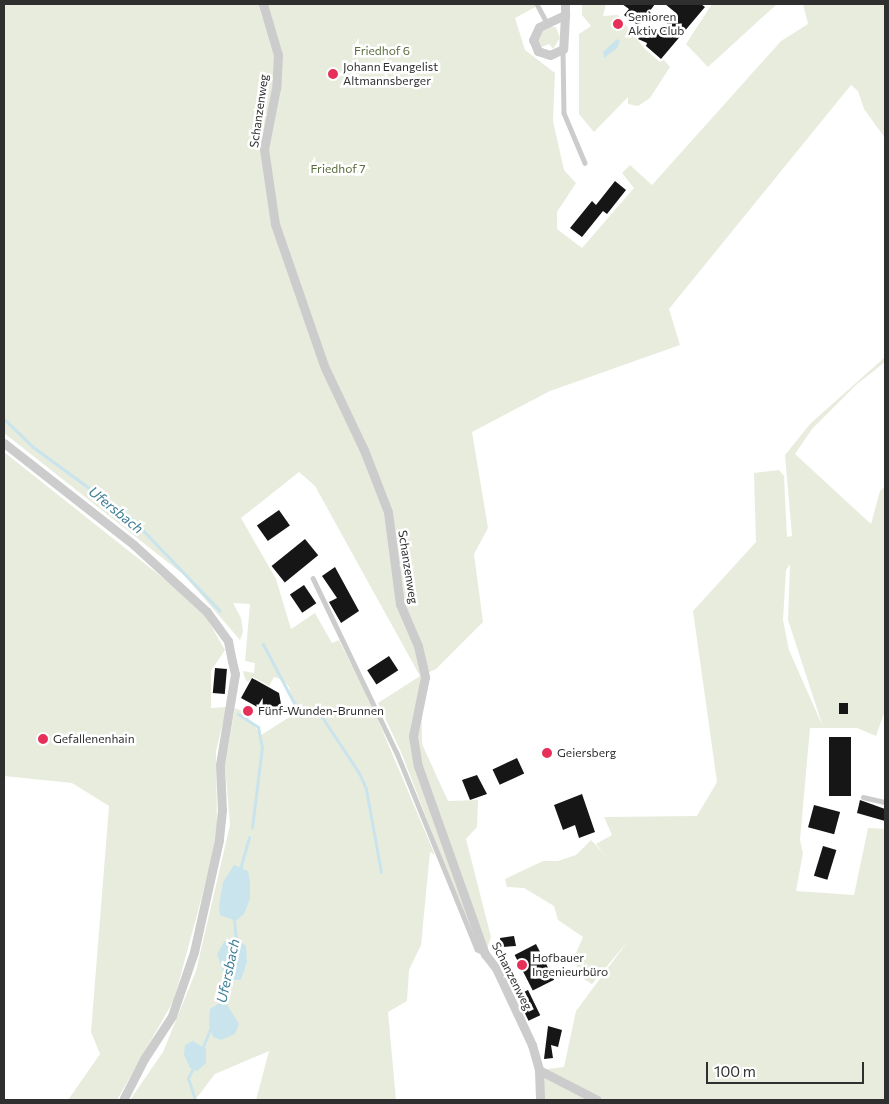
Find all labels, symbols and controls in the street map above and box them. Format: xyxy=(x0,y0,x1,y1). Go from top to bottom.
place label: Senioren Aktiv Club xyxy=(628,10,684,38)
marker: Senioren Aktiv Club xyxy=(612,18,624,30)
park label: Friedhof 6 xyxy=(354,44,410,58)
place label: Johann Evangelist Altmannsberger xyxy=(343,60,438,88)
marker: Johann Evangelist Altmannsberger xyxy=(327,68,339,80)
street label: Schanzenweg xyxy=(247,73,271,149)
park label: Friedhof 7 xyxy=(310,162,366,176)
water label: Ufersbach xyxy=(85,483,147,537)
street label: Schanzenweg xyxy=(395,529,421,605)
place label: Fünf-Wunden-Brunnen xyxy=(258,704,384,718)
marker: Fünf-Wunden-Brunnen xyxy=(242,705,254,717)
place label: Gefallenenhain xyxy=(53,732,135,746)
marker: Gefallenenhain xyxy=(37,733,49,745)
place label: Geiersberg xyxy=(557,746,616,760)
marker: Geiersberg xyxy=(541,747,553,759)
water label: Ufersbach xyxy=(213,937,243,1005)
street label: Schanzenweg xyxy=(489,940,535,1012)
place label: Hofbauer Ingenieurbüro xyxy=(532,951,608,979)
marker: Hofbauer Ingenieurbüro xyxy=(516,959,528,971)
scale bar xyxy=(709,1052,866,1084)
text: 100 m xyxy=(714,1062,756,1080)

